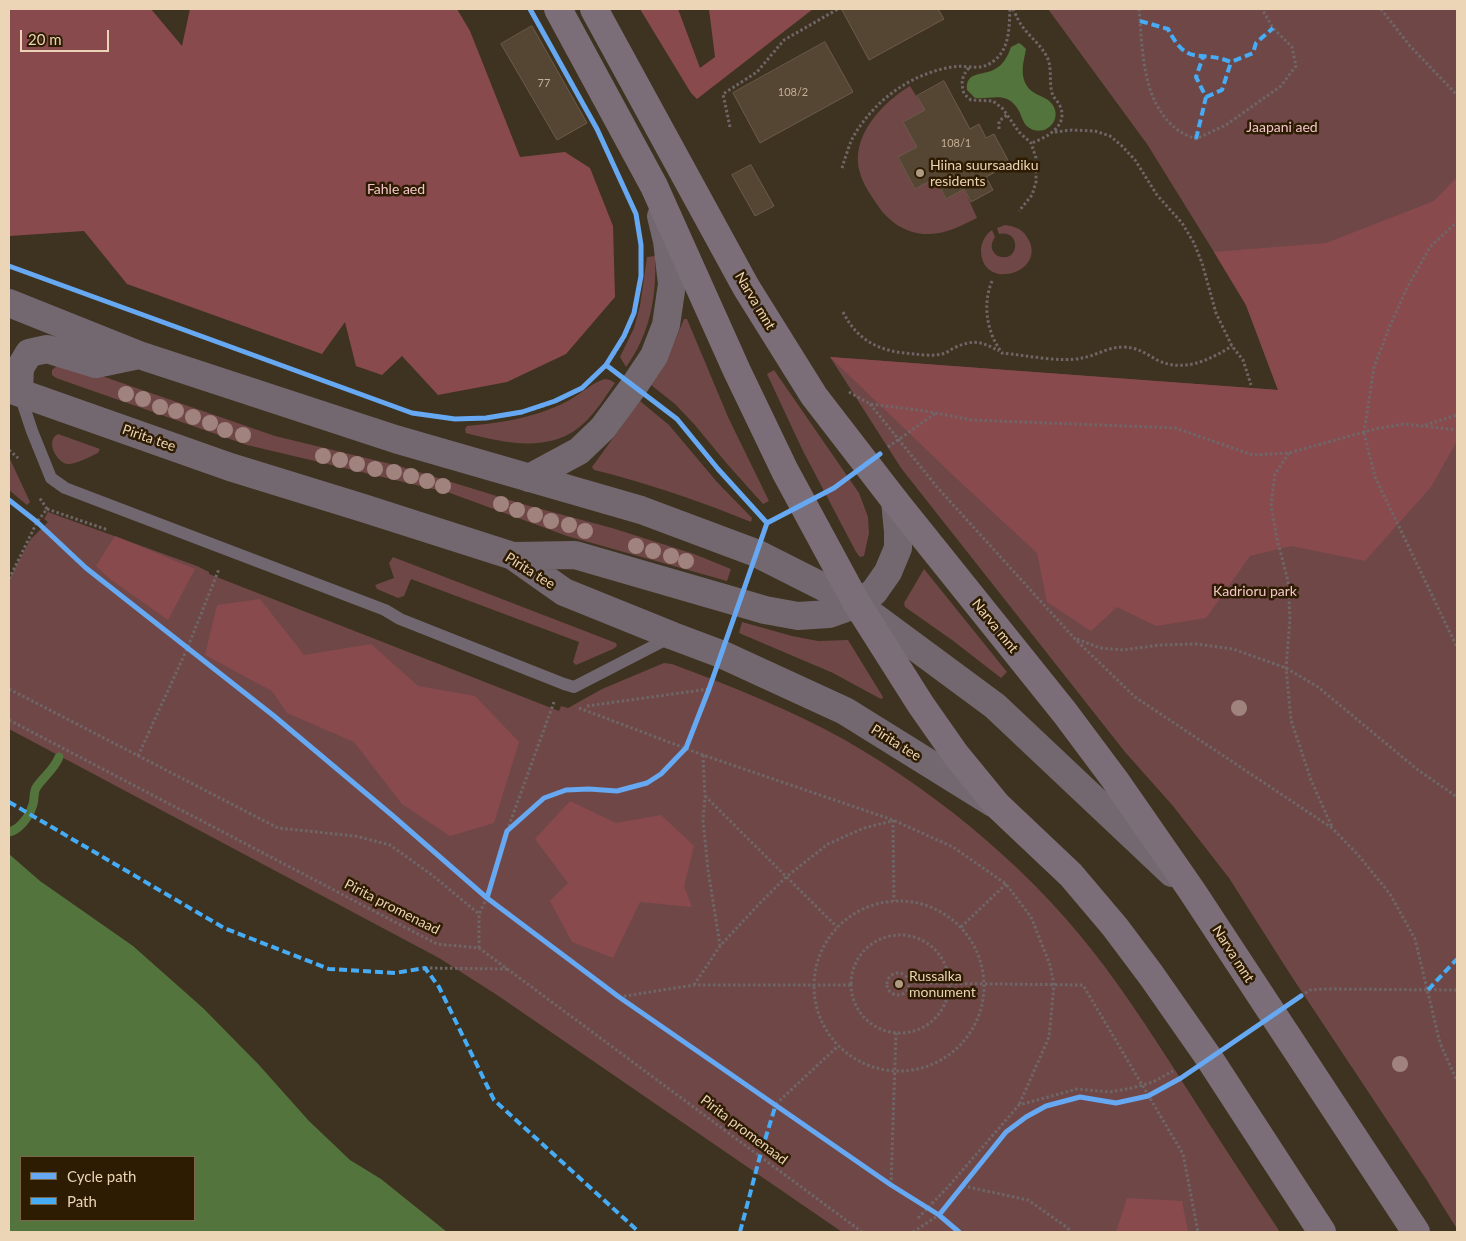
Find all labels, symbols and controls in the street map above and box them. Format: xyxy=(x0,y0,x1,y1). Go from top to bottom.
scale bar xyxy=(22,20,111,52)
text: 20 m xyxy=(28,30,62,48)
house number: 77 xyxy=(538,76,550,90)
house number: 108/2 xyxy=(778,85,808,99)
park label: Jaapani aed xyxy=(1246,119,1318,135)
house number: 108/1 xyxy=(941,136,971,150)
place label: Hiina suursaadiku residents xyxy=(930,157,1038,190)
marker: Hiina suursaadiku residents xyxy=(914,167,926,179)
park label: Fahle aed xyxy=(367,181,425,197)
street label: Narva mnt xyxy=(731,269,779,333)
street label: Pirita tee xyxy=(120,421,178,455)
street label: Pirita tee xyxy=(502,549,558,593)
park label: Kadrioru park xyxy=(1213,583,1297,599)
street label: Narva mnt xyxy=(968,596,1022,656)
street label: Pirita tee xyxy=(868,721,924,765)
street label: Pirita promenaad xyxy=(341,876,443,938)
street label: Narva mnt xyxy=(1208,922,1258,986)
place label: Russalka monument xyxy=(909,968,976,1000)
marker: Russalka monument xyxy=(893,978,905,990)
street label: Pirita promenaad xyxy=(697,1092,791,1168)
legend xyxy=(20,1156,195,1221)
text: Cycle path xyxy=(67,1167,136,1185)
text: Path xyxy=(67,1192,97,1210)

